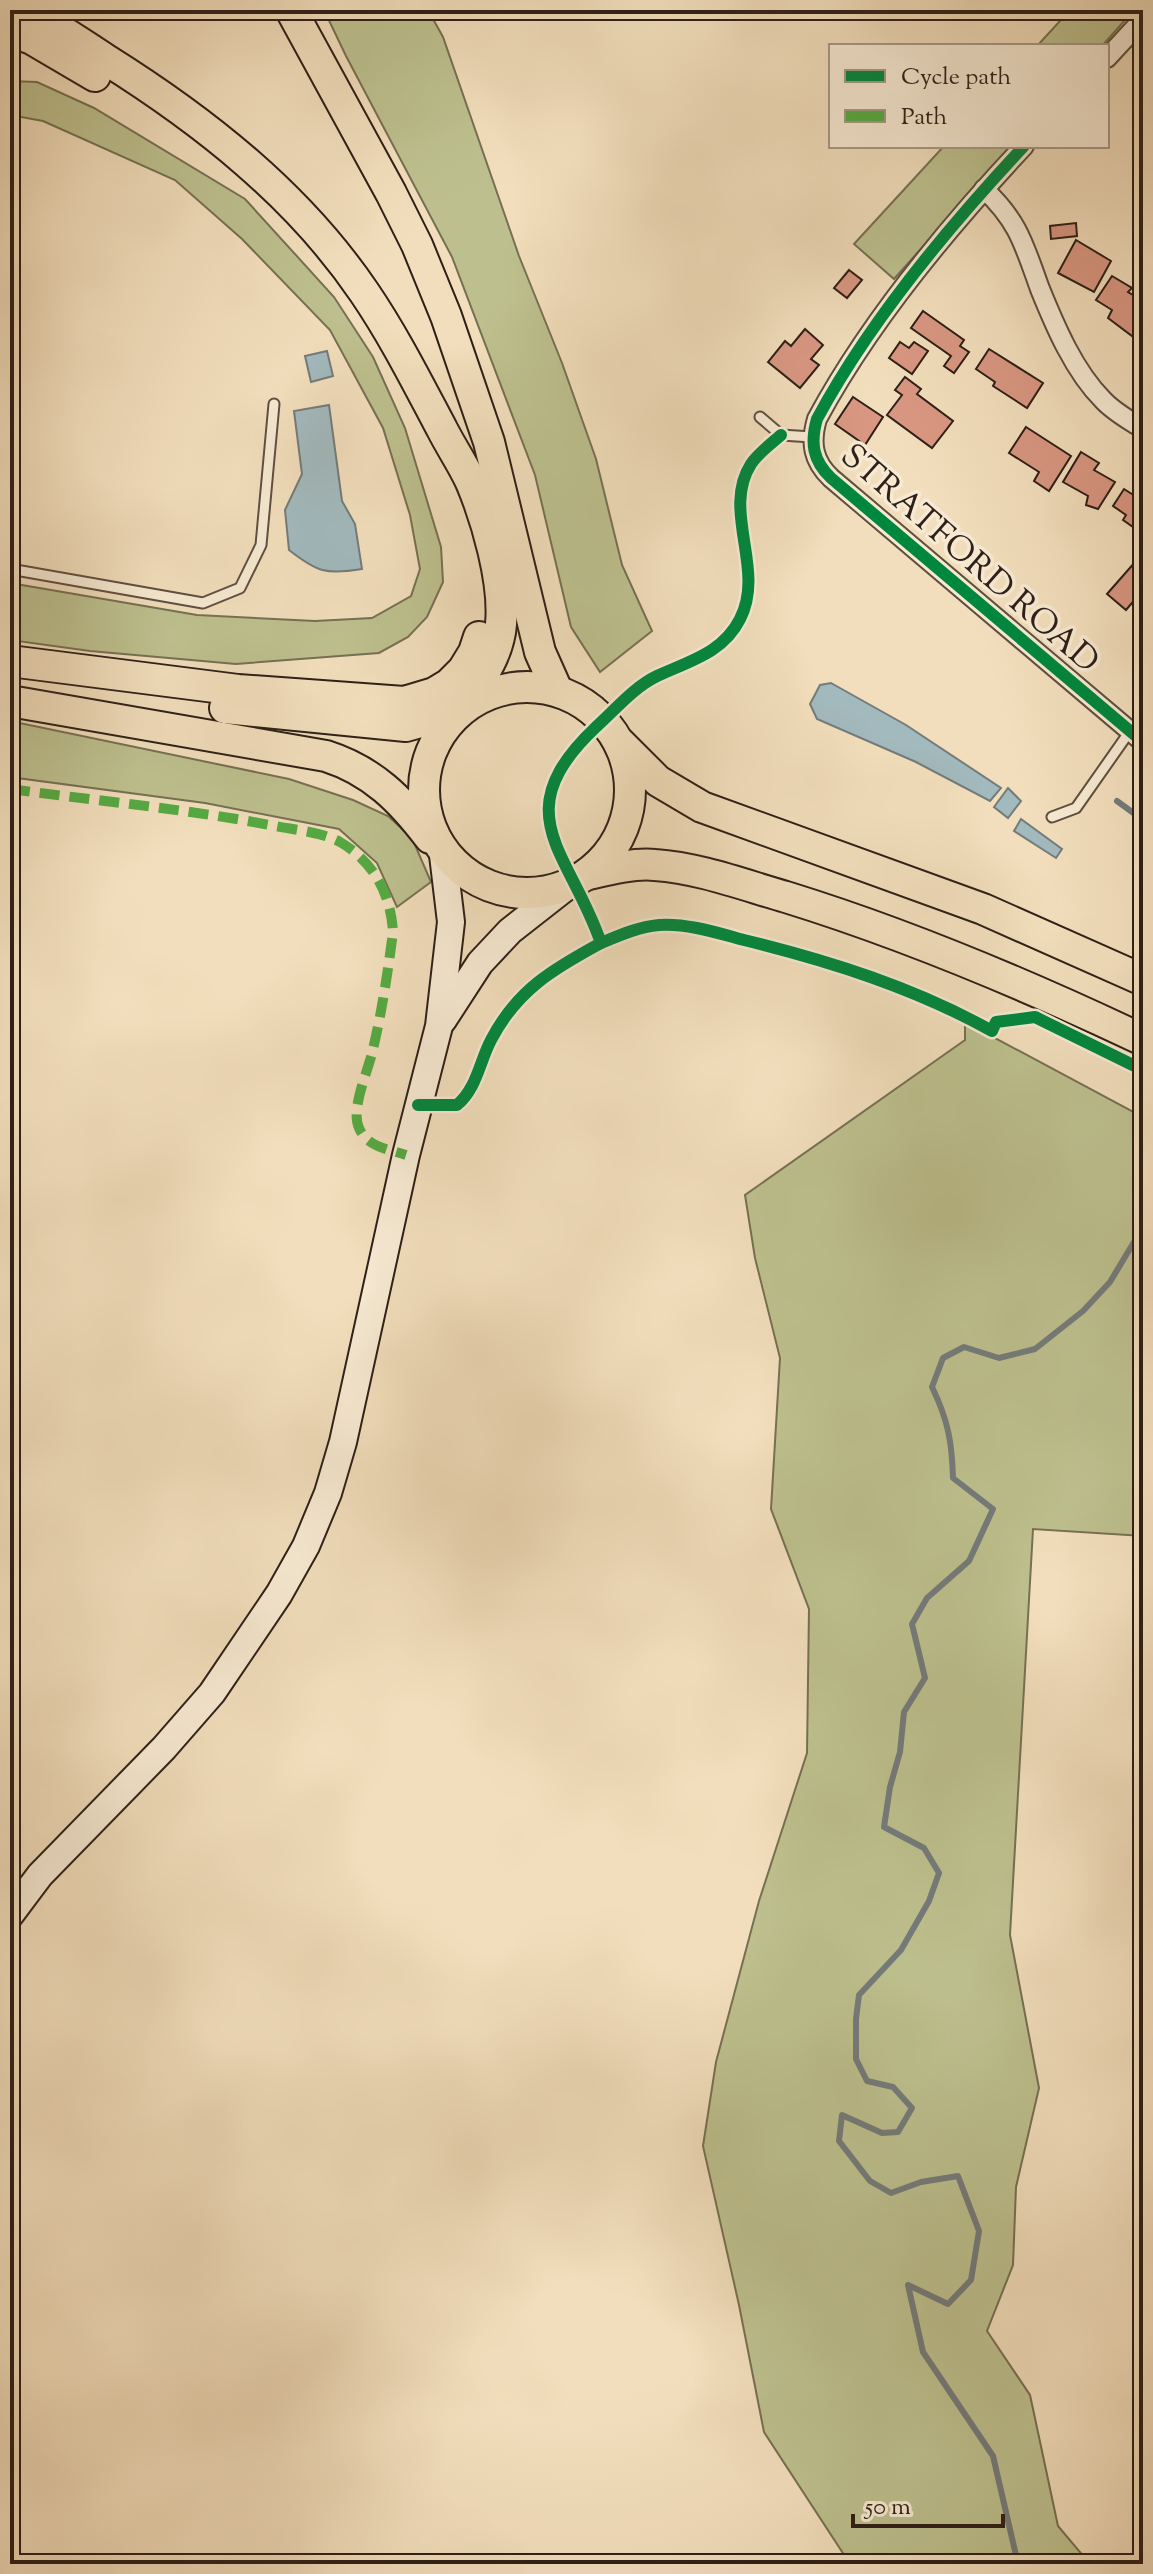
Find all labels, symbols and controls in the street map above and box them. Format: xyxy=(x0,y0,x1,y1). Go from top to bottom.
legend xyxy=(829,44,1109,148)
text: Cycle path xyxy=(901,61,1011,95)
text: Path xyxy=(901,101,947,135)
street label: STRATFORD ROAD xyxy=(829,433,1109,686)
scale bar xyxy=(853,2478,1003,2528)
text: 50 m xyxy=(863,2491,911,2525)

